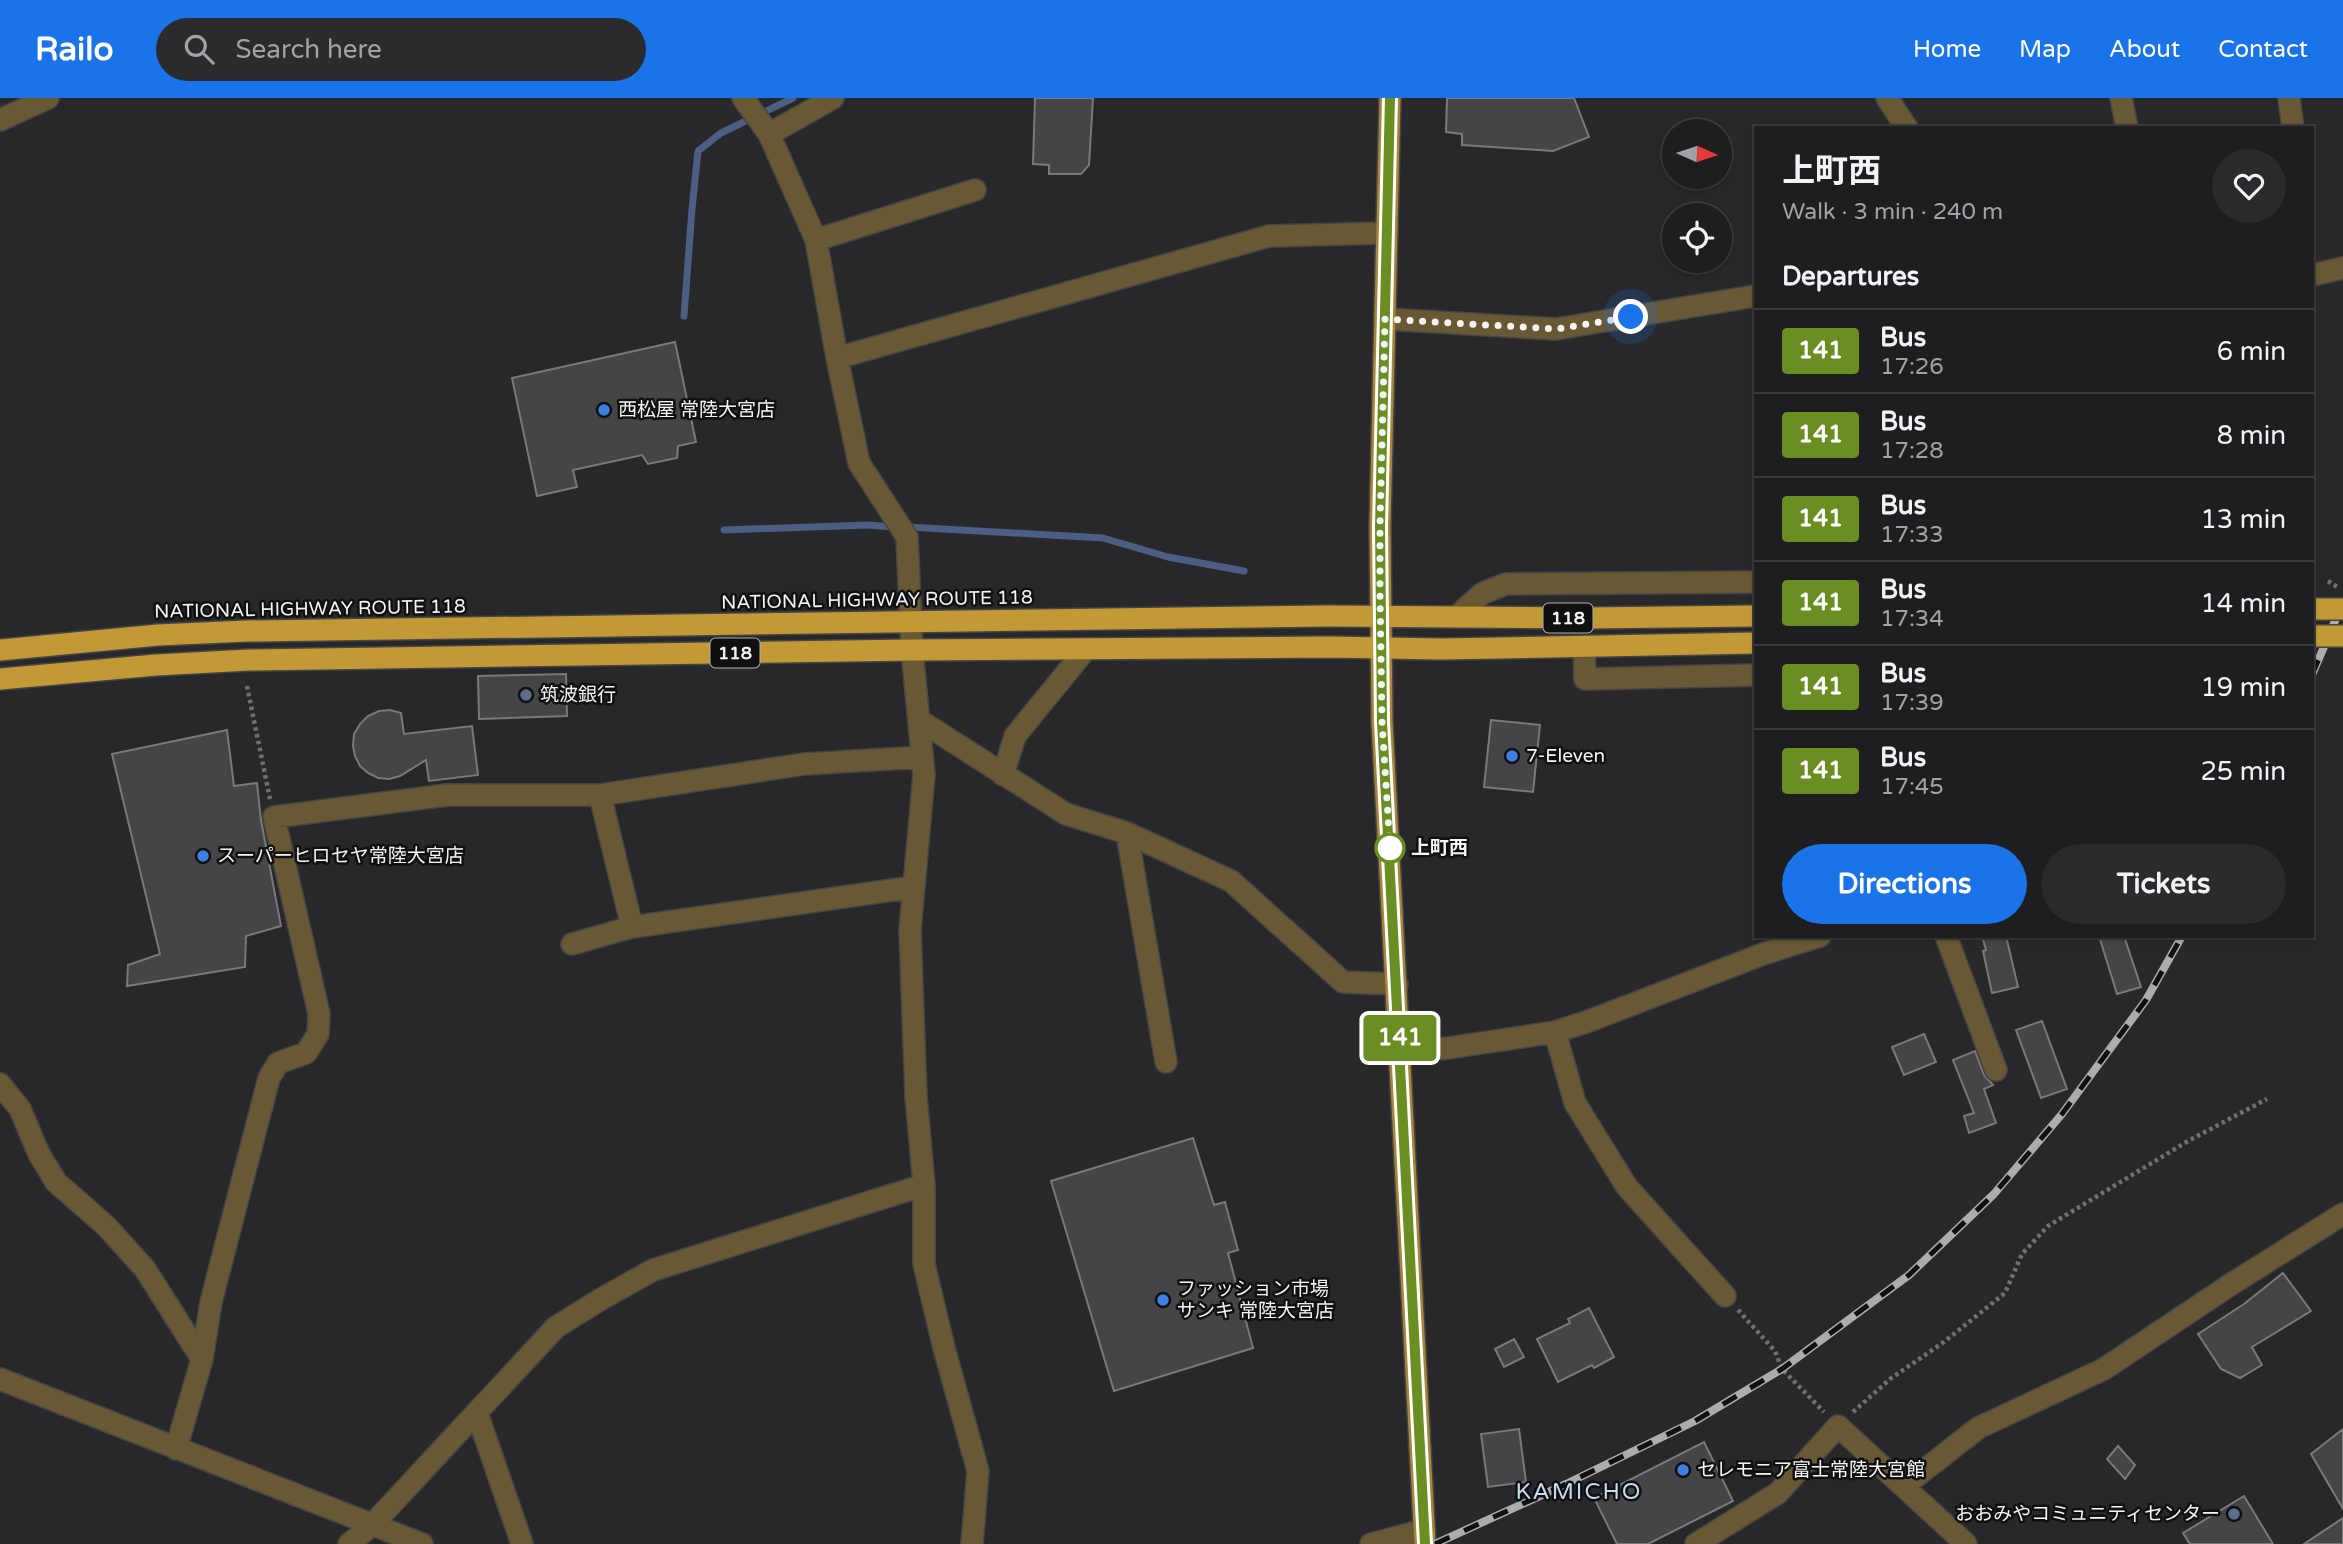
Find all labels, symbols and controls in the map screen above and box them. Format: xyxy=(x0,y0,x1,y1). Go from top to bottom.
search box xyxy=(156,18,646,81)
text: Railo xyxy=(35,30,114,69)
icon: search xyxy=(180,30,218,68)
text: Search here xyxy=(236,34,382,65)
text: Home xyxy=(1913,35,1981,64)
text: Map xyxy=(2019,35,2071,64)
text: About xyxy=(2109,35,2180,64)
text: Contact xyxy=(2218,35,2308,64)
north arrow xyxy=(1662,119,1732,189)
map controls xyxy=(1662,119,1732,273)
button: heart xyxy=(2212,149,2286,223)
text: 上町西 xyxy=(1782,152,1881,191)
text: Walk · 3 min · 240 m xyxy=(1782,198,2003,226)
button: locate xyxy=(1662,203,1732,273)
text: Departures xyxy=(1782,261,1919,292)
your location xyxy=(1613,299,1648,334)
text: Bus xyxy=(1880,322,1926,353)
text: 141 xyxy=(1798,336,1843,365)
text: 6 min xyxy=(2217,336,2286,367)
text: 17:26 xyxy=(1880,353,1944,381)
place label: 西松屋 常陸大宮店 xyxy=(618,399,775,421)
marker: 西松屋 常陸大宮店 xyxy=(596,402,612,418)
text: Bus xyxy=(1880,406,1926,437)
text: 141 xyxy=(1798,420,1843,449)
text: 8 min xyxy=(2217,420,2286,451)
text: 17:28 xyxy=(1880,437,1944,465)
text: Bus xyxy=(1880,490,1926,521)
text: 141 xyxy=(1798,504,1843,533)
text: 13 min xyxy=(2200,504,2286,535)
text: 17:33 xyxy=(1880,521,1944,549)
text: Bus xyxy=(1880,574,1926,605)
street label: NATIONAL HIGHWAY ROUTE 118 xyxy=(721,586,1033,614)
text: 141 xyxy=(1798,588,1843,617)
text: 14 min xyxy=(2200,588,2286,619)
street label: NATIONAL HIGHWAY ROUTE 118 xyxy=(154,595,466,623)
road number: 118 xyxy=(1544,604,1592,632)
text: 17:34 xyxy=(1880,605,1944,633)
road number: 118 xyxy=(710,638,760,668)
text: Bus xyxy=(1880,658,1926,689)
text: 141 xyxy=(1798,672,1843,701)
text: 19 min xyxy=(2200,672,2286,703)
place label: 筑波銀行 xyxy=(540,684,616,706)
marker: 筑波銀行 xyxy=(518,687,534,703)
text: 17:39 xyxy=(1880,689,1944,717)
text: Bus xyxy=(1880,742,1926,773)
place label: 7-Eleven xyxy=(1526,745,1605,767)
marker: 7-Eleven xyxy=(1504,748,1520,764)
text: 141 xyxy=(1798,756,1843,785)
text: 25 min xyxy=(2200,756,2286,787)
text: 17:45 xyxy=(1880,773,1944,801)
marker: 上町西 xyxy=(1375,833,1405,863)
place label: 上町西 xyxy=(1411,837,1468,859)
button: Directions xyxy=(1782,844,2027,924)
button: Tickets xyxy=(2041,844,2286,924)
place label: スーパーヒロセヤ常陸大宮店 xyxy=(217,845,464,867)
marker: スーパーヒロセヤ常陸大宮店 xyxy=(195,848,211,864)
line badge: 141 xyxy=(1360,1015,1440,1061)
text: 141 xyxy=(1377,1023,1423,1052)
place label: ファッション市場 サンキ 常陸大宮店 xyxy=(1177,1278,1334,1322)
marker: ファッション市場 サンキ 常陸大宮店 xyxy=(1155,1292,1171,1308)
place label: セレモニア富士常陸大宮館 xyxy=(1697,1459,1925,1481)
marker: セレモニア富士常陸大宮館 xyxy=(1675,1462,1691,1478)
district label: KAMICHO xyxy=(1516,1478,1642,1506)
place label: おおみやコミュニティセンター xyxy=(1955,1503,2220,1525)
marker: おおみやコミュニティセンター xyxy=(2226,1506,2242,1522)

